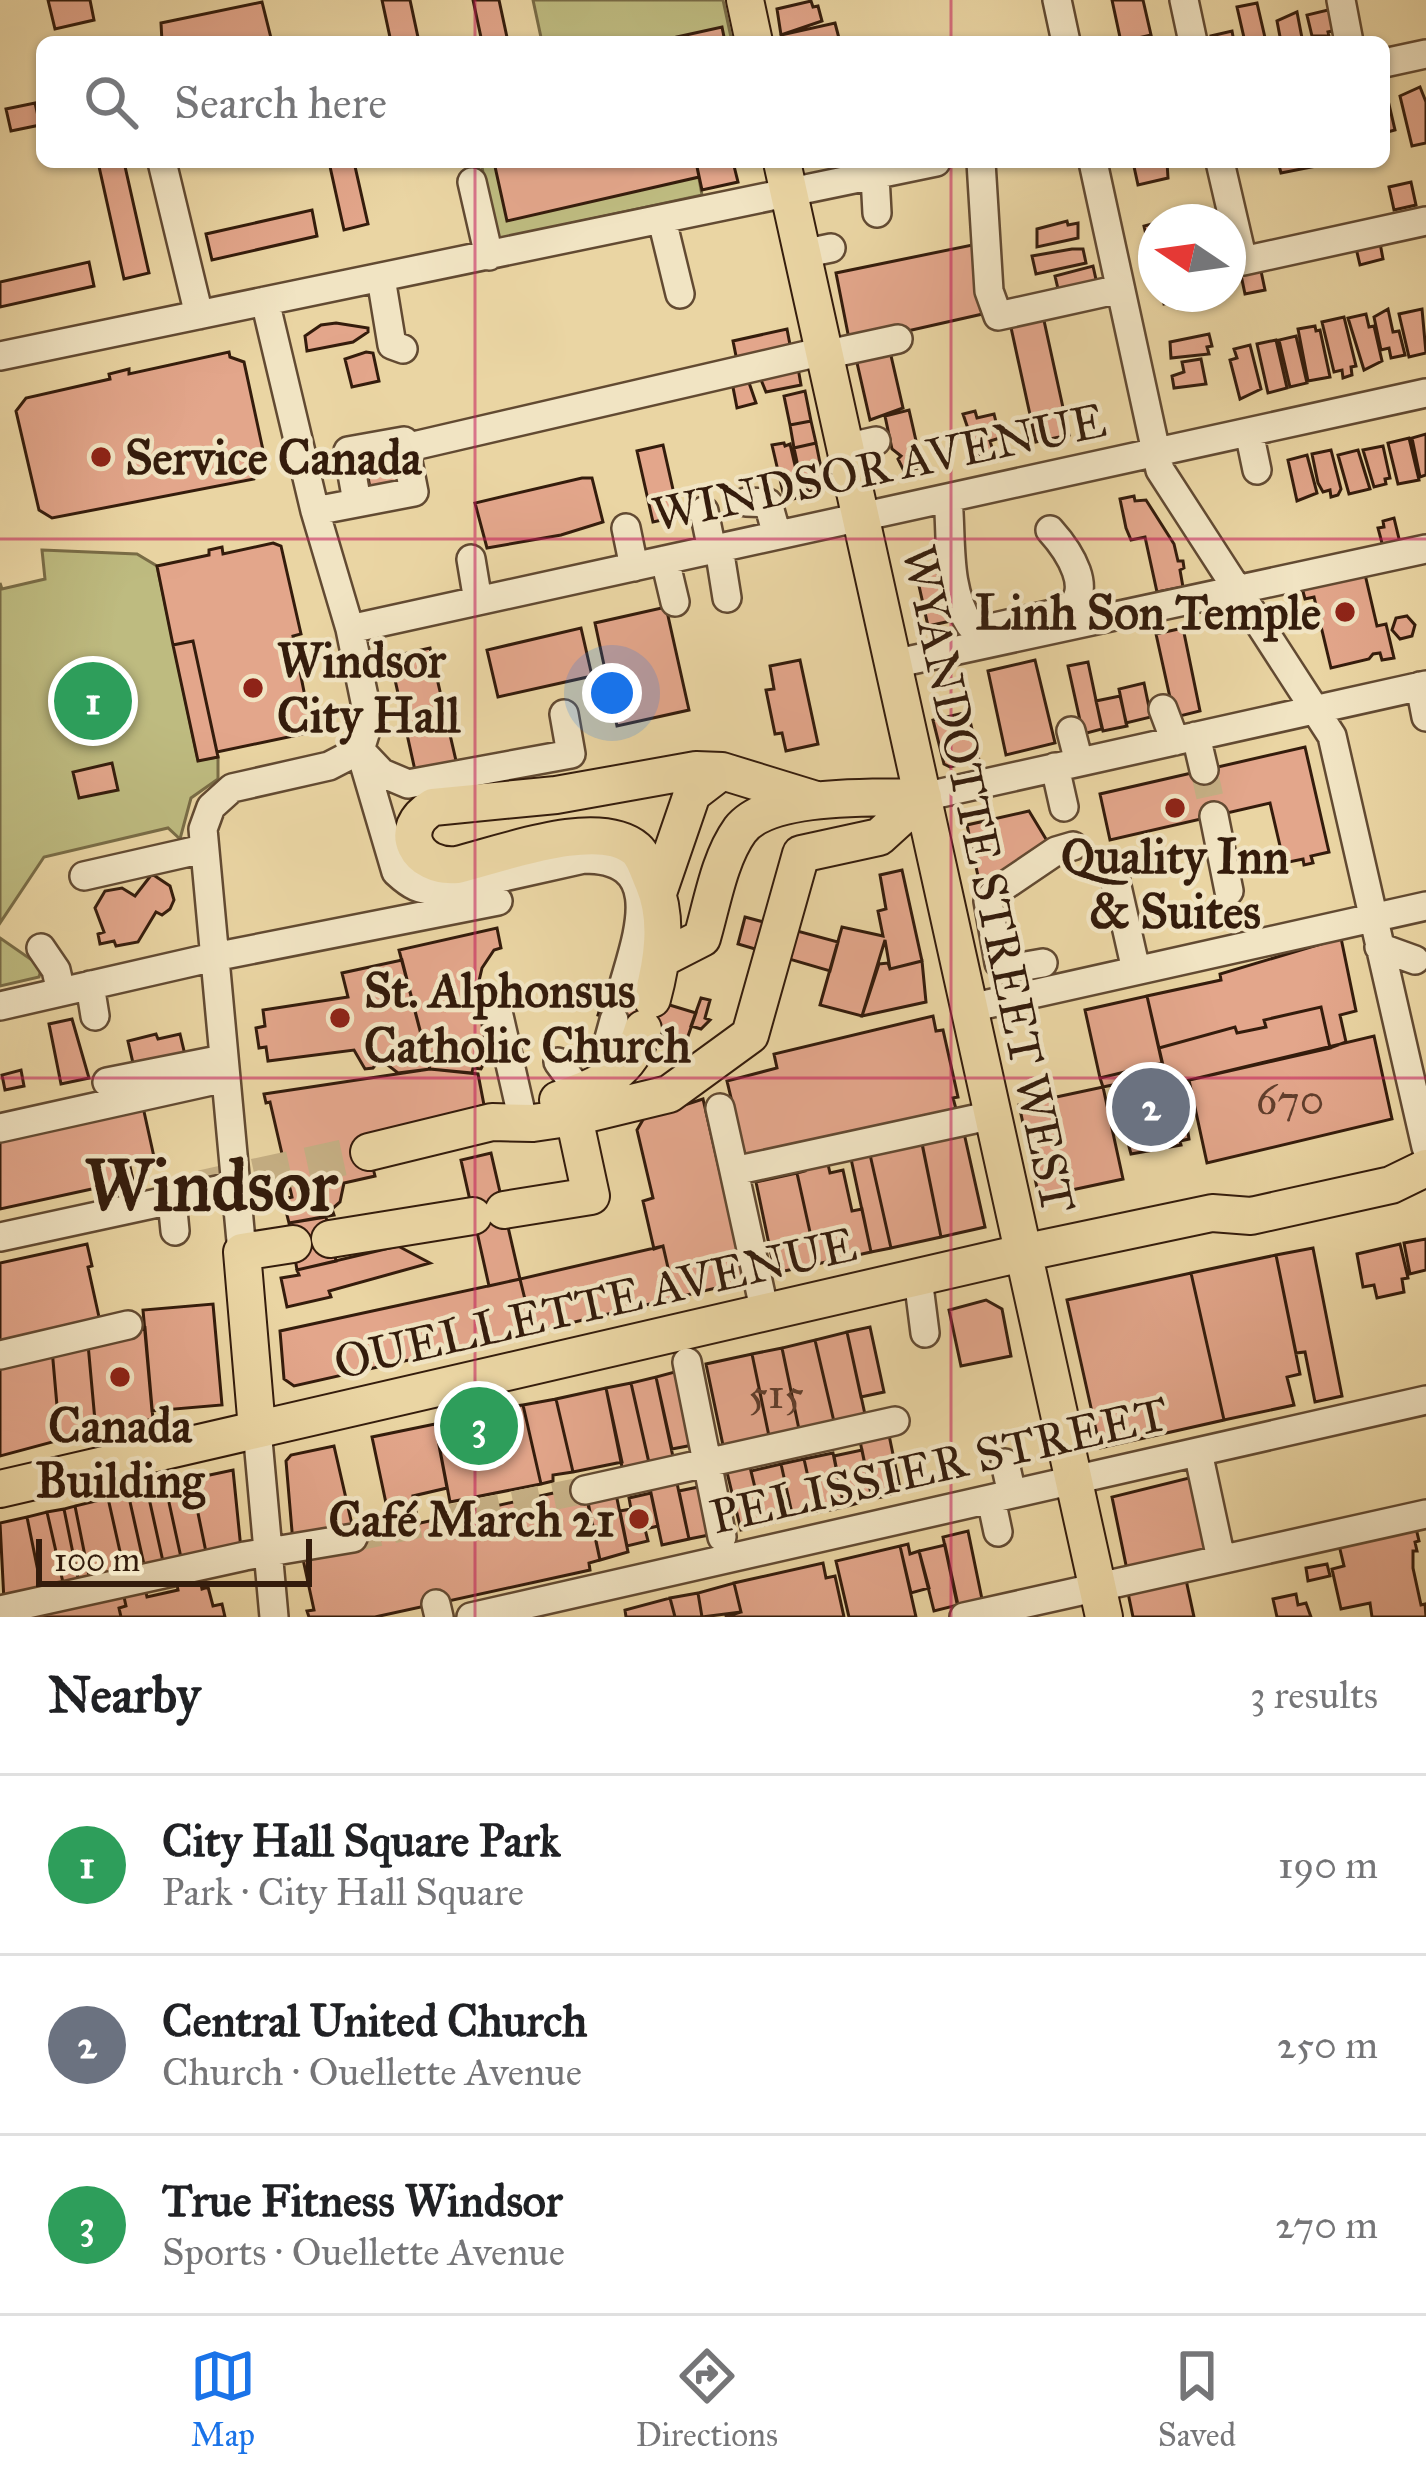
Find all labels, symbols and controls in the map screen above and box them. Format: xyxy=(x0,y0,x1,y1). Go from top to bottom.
search box xyxy=(36,36,1390,168)
icon: search xyxy=(78,69,144,135)
text: Search here xyxy=(174,75,387,130)
north arrow xyxy=(1138,204,1246,312)
street label: WINDSOR AVENUE xyxy=(647,390,1111,544)
place label: Service Canada xyxy=(125,428,422,487)
marker: Service Canada xyxy=(88,444,114,470)
street label: WYANDOTTE STREET WEST xyxy=(889,540,1089,1218)
place label: Linh Son Temple xyxy=(975,583,1321,642)
marker: Linh Son Temple xyxy=(1332,599,1358,625)
place label: Windsor City Hall xyxy=(277,631,461,745)
pin: 1 xyxy=(54,656,132,746)
your location xyxy=(582,663,642,723)
marker: Windsor City Hall xyxy=(240,675,266,701)
marker: Quality Inn & Suites xyxy=(1162,795,1188,821)
place label: Quality Inn & Suites xyxy=(1061,827,1289,941)
place label: St. Alphonsus Catholic Church xyxy=(364,961,691,1075)
marker: St. Alphonsus Catholic Church xyxy=(327,1005,353,1031)
pin: 2 xyxy=(1112,1062,1190,1152)
house number: 670 xyxy=(1256,1074,1324,1126)
district label: Windsor xyxy=(84,1142,339,1230)
street label: OUELLETTE AVENUE xyxy=(328,1214,862,1392)
marker: Canada Building xyxy=(107,1364,133,1390)
house number: 515 xyxy=(748,1368,804,1420)
pin: 3 xyxy=(440,1381,518,1471)
street label: PELISSIER STREET xyxy=(704,1384,1174,1546)
place label: Canada Building xyxy=(36,1396,206,1510)
place label: Café March 21 xyxy=(329,1490,615,1549)
marker: Café March 21 xyxy=(626,1506,652,1532)
scale bar xyxy=(36,1533,312,1586)
text: 100 m xyxy=(54,1540,140,1580)
text: Nearby xyxy=(48,1664,200,1726)
text: 3 results xyxy=(1250,1671,1378,1719)
text: City Hall Square Park xyxy=(162,1813,560,1868)
text: 1 xyxy=(79,1841,95,1889)
text: 190 m xyxy=(1278,1841,1378,1889)
text: Park · City Hall Square xyxy=(162,1868,524,1916)
text: Central United Church xyxy=(162,1993,587,2048)
text: 2 xyxy=(77,2021,97,2069)
text: 250 m xyxy=(1277,2021,1378,2069)
text: Church · Ouellette Avenue xyxy=(162,2048,582,2096)
text: True Fitness Windsor xyxy=(162,2173,563,2228)
text: 3 xyxy=(79,2201,95,2249)
text: 270 m xyxy=(1275,2201,1378,2249)
text: Sports · Ouellette Avenue xyxy=(162,2228,565,2276)
tab: Map xyxy=(190,2343,256,2455)
tab: Directions xyxy=(636,2343,778,2455)
tab: Saved xyxy=(1158,2343,1236,2455)

